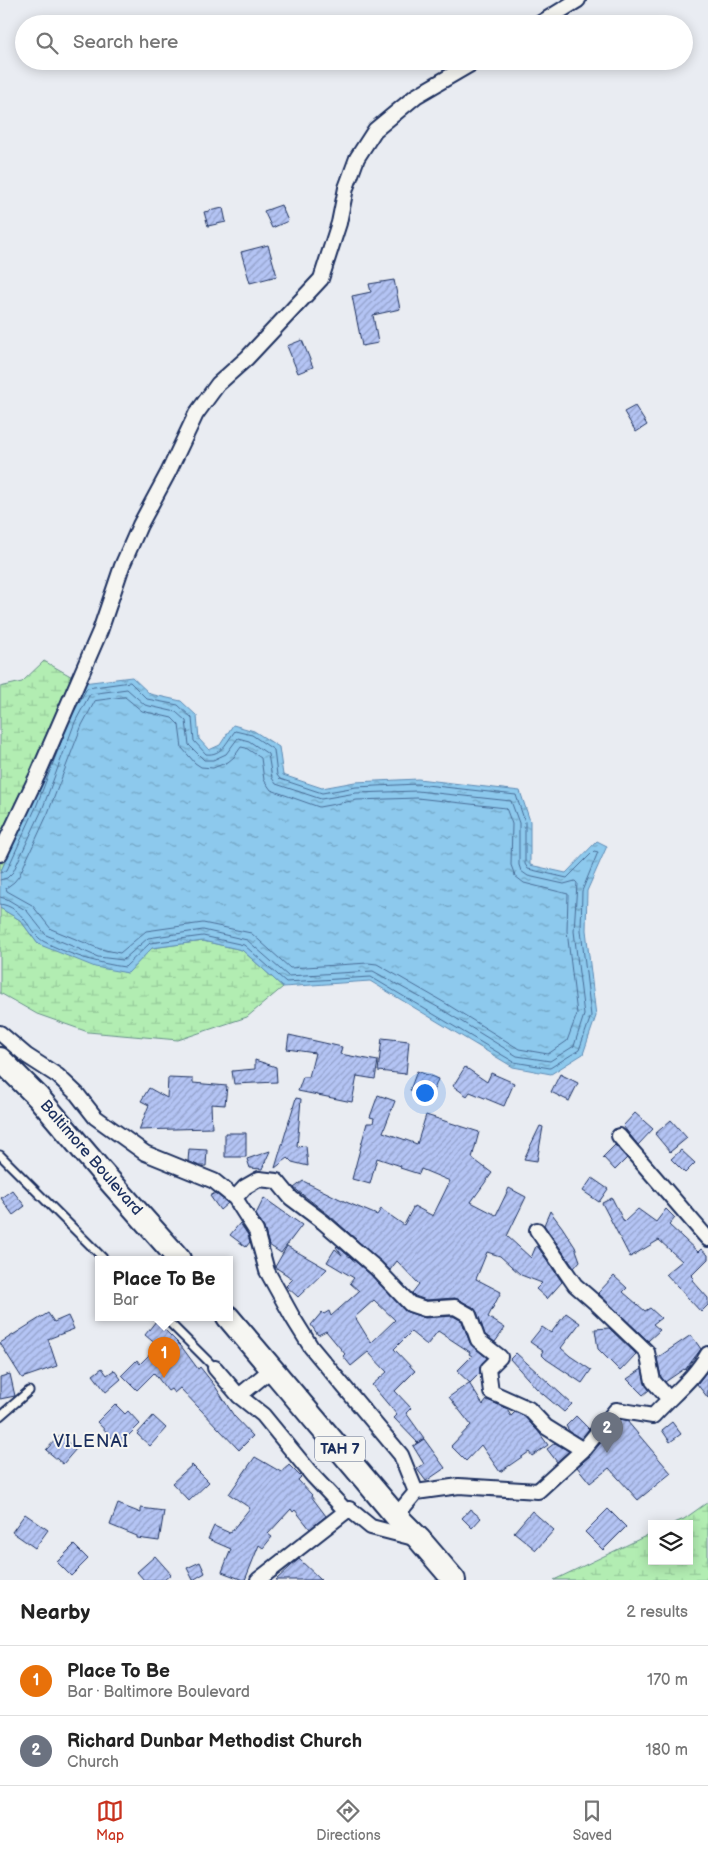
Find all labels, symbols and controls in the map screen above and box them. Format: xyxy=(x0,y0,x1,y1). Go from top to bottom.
search box xyxy=(15,15,693,70)
icon: search xyxy=(33,29,61,57)
text: Search here xyxy=(73,31,178,54)
your location xyxy=(412,1080,438,1106)
street label: Baltimore Boulevard xyxy=(36,1096,146,1220)
popup xyxy=(95,1256,233,1321)
text: Place To Be xyxy=(112,1268,216,1291)
text: Bar xyxy=(112,1291,138,1310)
pin: 1 xyxy=(148,1337,180,1378)
pin: 2 xyxy=(591,1412,623,1453)
district label: VILENAI xyxy=(53,1431,129,1452)
road number: TAH 7 xyxy=(315,1436,365,1462)
map controls xyxy=(648,1520,693,1565)
button: layers xyxy=(648,1520,693,1565)
text: Nearby xyxy=(20,1600,90,1625)
text: 2 results xyxy=(626,1603,688,1622)
text: Place To Be xyxy=(67,1660,170,1683)
text: 1 xyxy=(33,1671,39,1690)
text: 170 m xyxy=(647,1671,688,1690)
text: Bar · Baltimore Boulevard xyxy=(67,1683,250,1702)
text: Richard Dunbar Methodist Church xyxy=(67,1730,362,1753)
text: 2 xyxy=(31,1741,41,1760)
text: 180 m xyxy=(646,1741,688,1760)
text: Church xyxy=(67,1753,119,1772)
tab: Map xyxy=(96,1797,124,1844)
tab: Directions xyxy=(316,1797,381,1844)
tab: Saved xyxy=(573,1797,612,1844)

